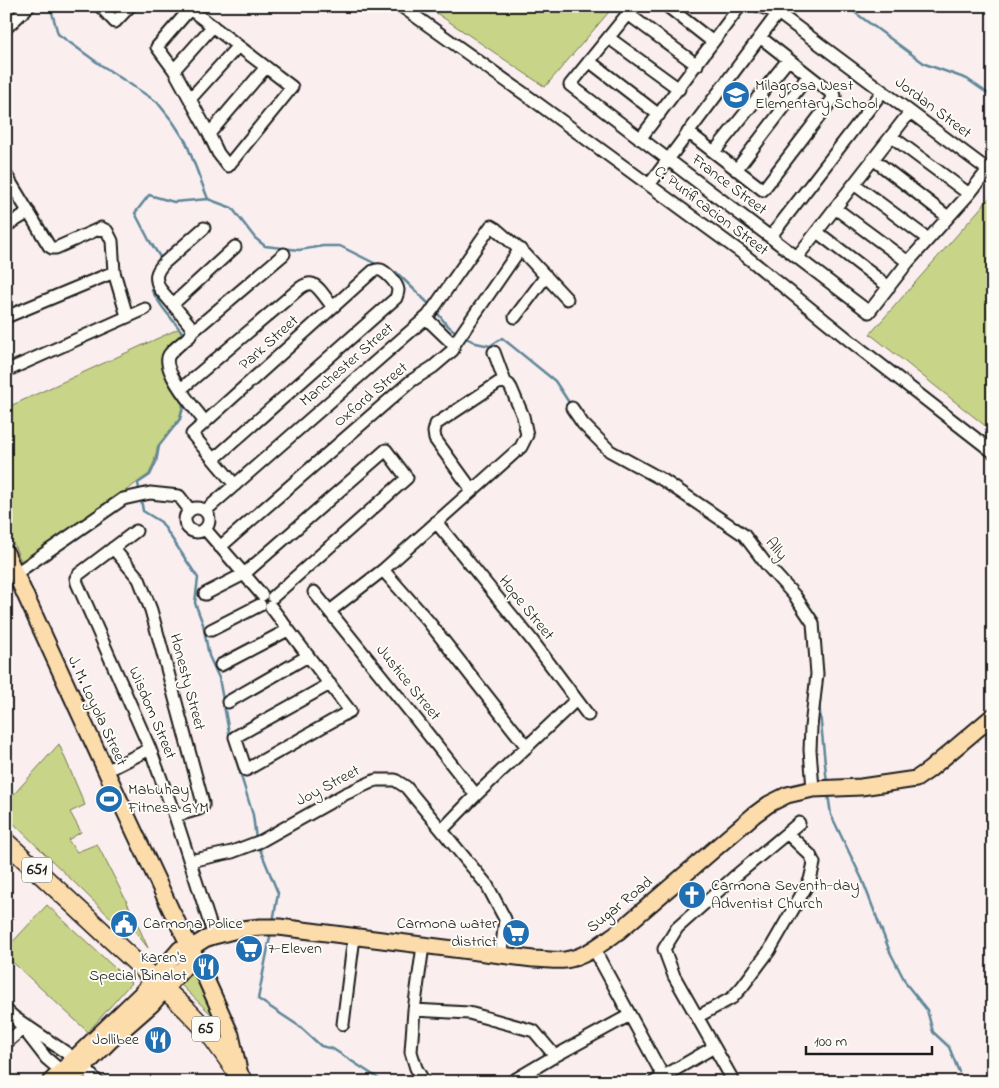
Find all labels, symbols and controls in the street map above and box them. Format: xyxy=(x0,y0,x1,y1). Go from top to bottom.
street label: Jordan Street xyxy=(889,71,977,145)
place label: Milagrosa West Elementary School xyxy=(755,74,878,116)
school or university icon: Milagrosa West Elementary School xyxy=(721,80,751,110)
street label: France Street xyxy=(685,148,772,222)
street label: C. Purificacion Street xyxy=(649,160,774,262)
street label: Park Street xyxy=(234,309,305,376)
street label: Manchester Street xyxy=(295,317,400,413)
street label: Oxford Street xyxy=(329,356,414,433)
street label: Ally xyxy=(759,532,793,566)
street label: Hope Street xyxy=(492,570,560,646)
street label: Honesty Street xyxy=(163,631,212,734)
street label: Justice Street xyxy=(370,640,447,727)
street label: J. M. Loyola Street xyxy=(61,652,133,771)
street label: Wisdom Street xyxy=(122,663,182,763)
street label: Joy Street xyxy=(292,759,365,813)
place label: Mabuhay Fitness GYM xyxy=(127,778,209,820)
sports icon: Mabuhay Fitness GYM xyxy=(94,784,124,814)
road number: 651 xyxy=(22,858,52,882)
street label: Sugar Road xyxy=(582,871,658,939)
place label: Carmona Seventh-day Adventist Church xyxy=(711,874,859,916)
church icon: Carmona Seventh-day Adventist Church xyxy=(677,880,707,910)
public building icon: Carmona Police xyxy=(109,909,139,939)
place label: Carmona Police xyxy=(143,912,243,936)
place label: Carmona water district xyxy=(397,912,498,954)
supermarket icon: Carmona water district xyxy=(501,918,531,948)
supermarket icon: 7-Eleven xyxy=(234,934,264,964)
place label: 7-Eleven xyxy=(268,937,322,961)
place label: Karen's Special Binalot xyxy=(89,946,188,988)
restaurant icon: Karen's Special Binalot xyxy=(191,952,221,982)
road number: 65 xyxy=(192,1016,220,1042)
scale bar xyxy=(806,1023,933,1055)
restaurant icon: Jollibee xyxy=(143,1025,173,1055)
place label: Jollibee xyxy=(92,1028,140,1052)
text: 100 m xyxy=(814,1031,847,1053)

